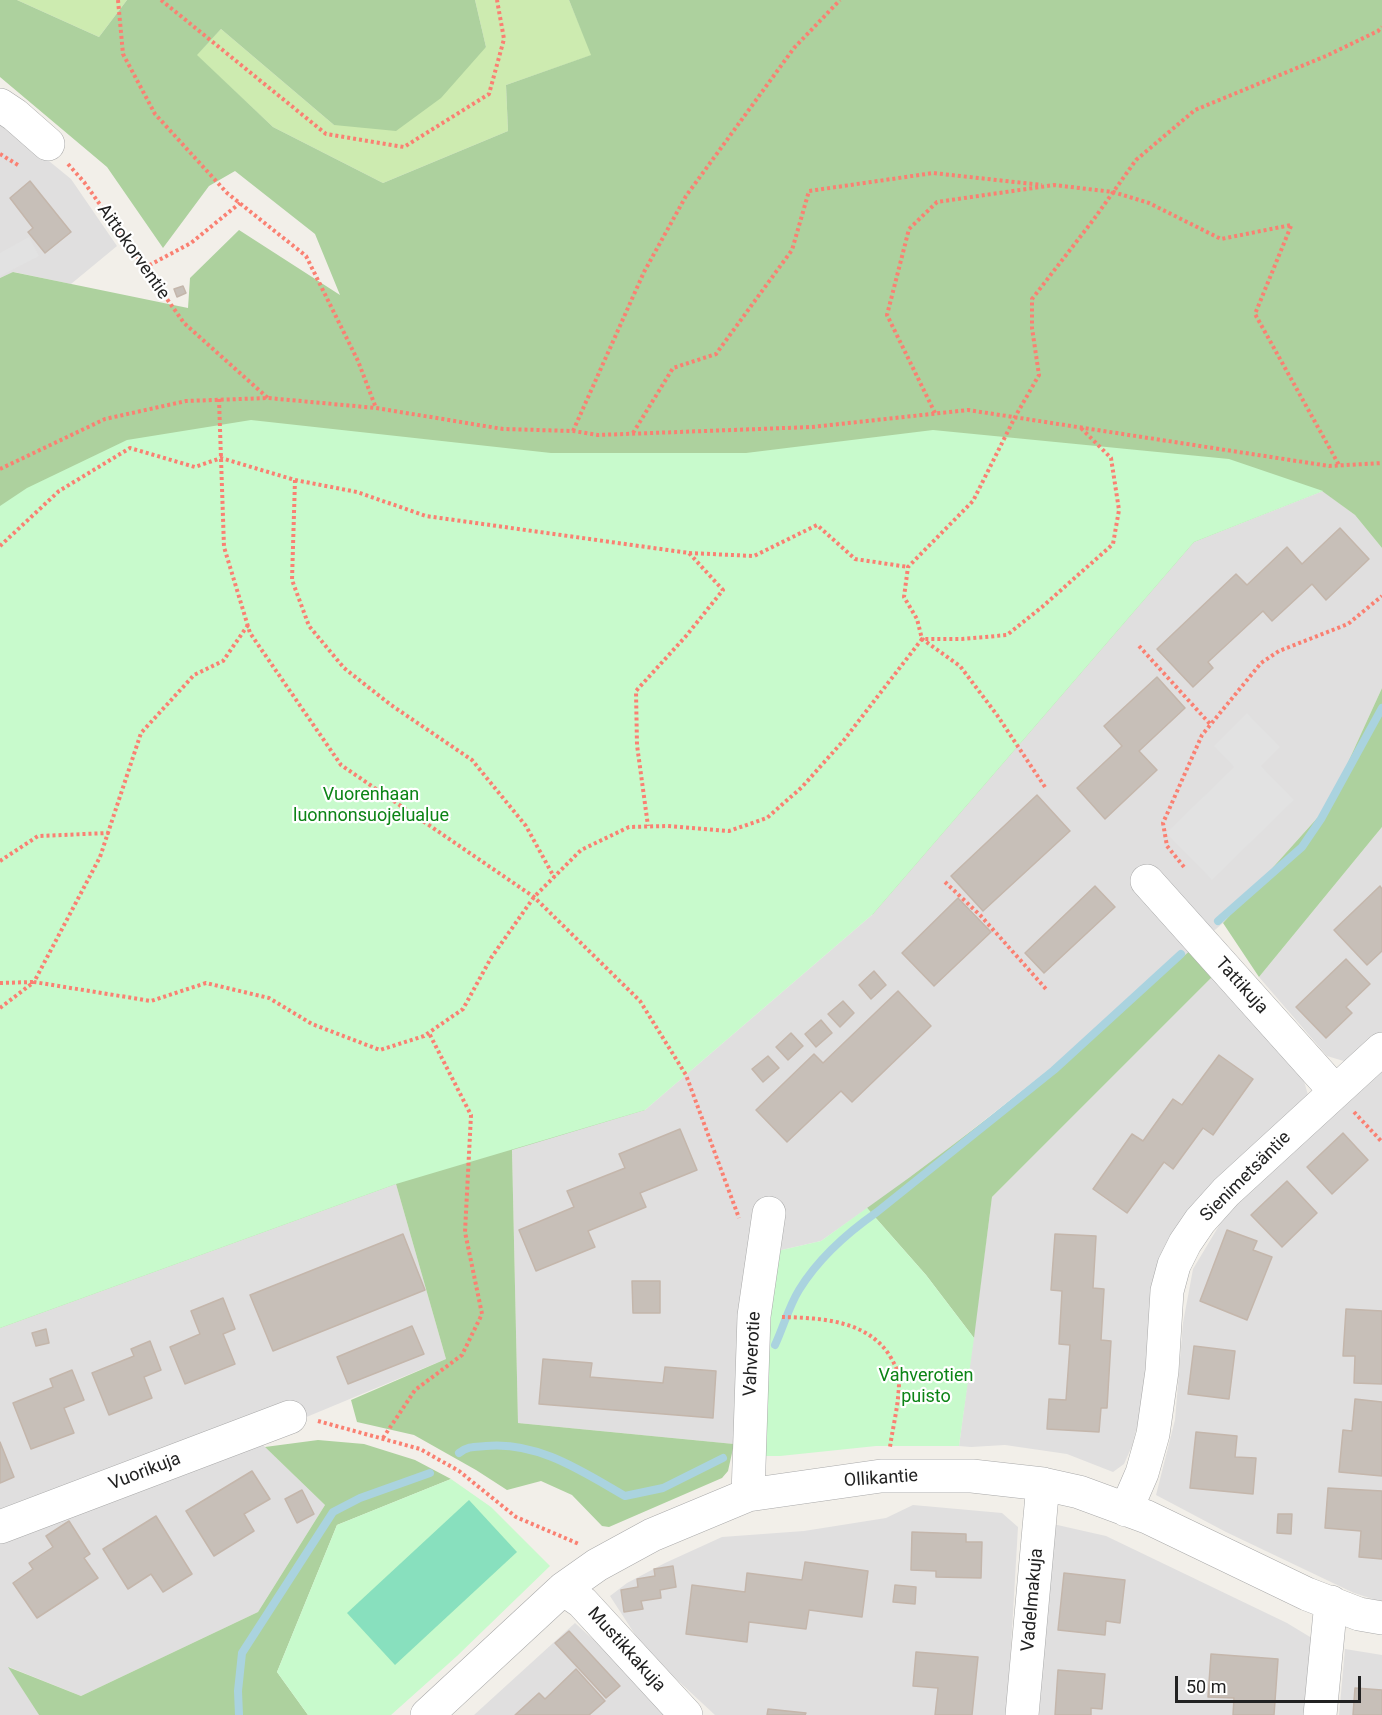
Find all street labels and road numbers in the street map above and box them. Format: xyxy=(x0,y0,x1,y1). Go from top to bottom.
street label: Aittokorventie xyxy=(92,200,174,304)
street label: Tattikuja xyxy=(1210,953,1272,1019)
street label: Sienimetsäntie xyxy=(1196,1127,1296,1227)
street label: Vahverotie xyxy=(740,1311,766,1397)
street label: Vuorikuja xyxy=(106,1448,184,1496)
street label: Ollikantie xyxy=(843,1466,919,1492)
street label: Vadelmakuja xyxy=(1018,1547,1048,1653)
street label: Mustikkakuja xyxy=(582,1603,670,1697)

